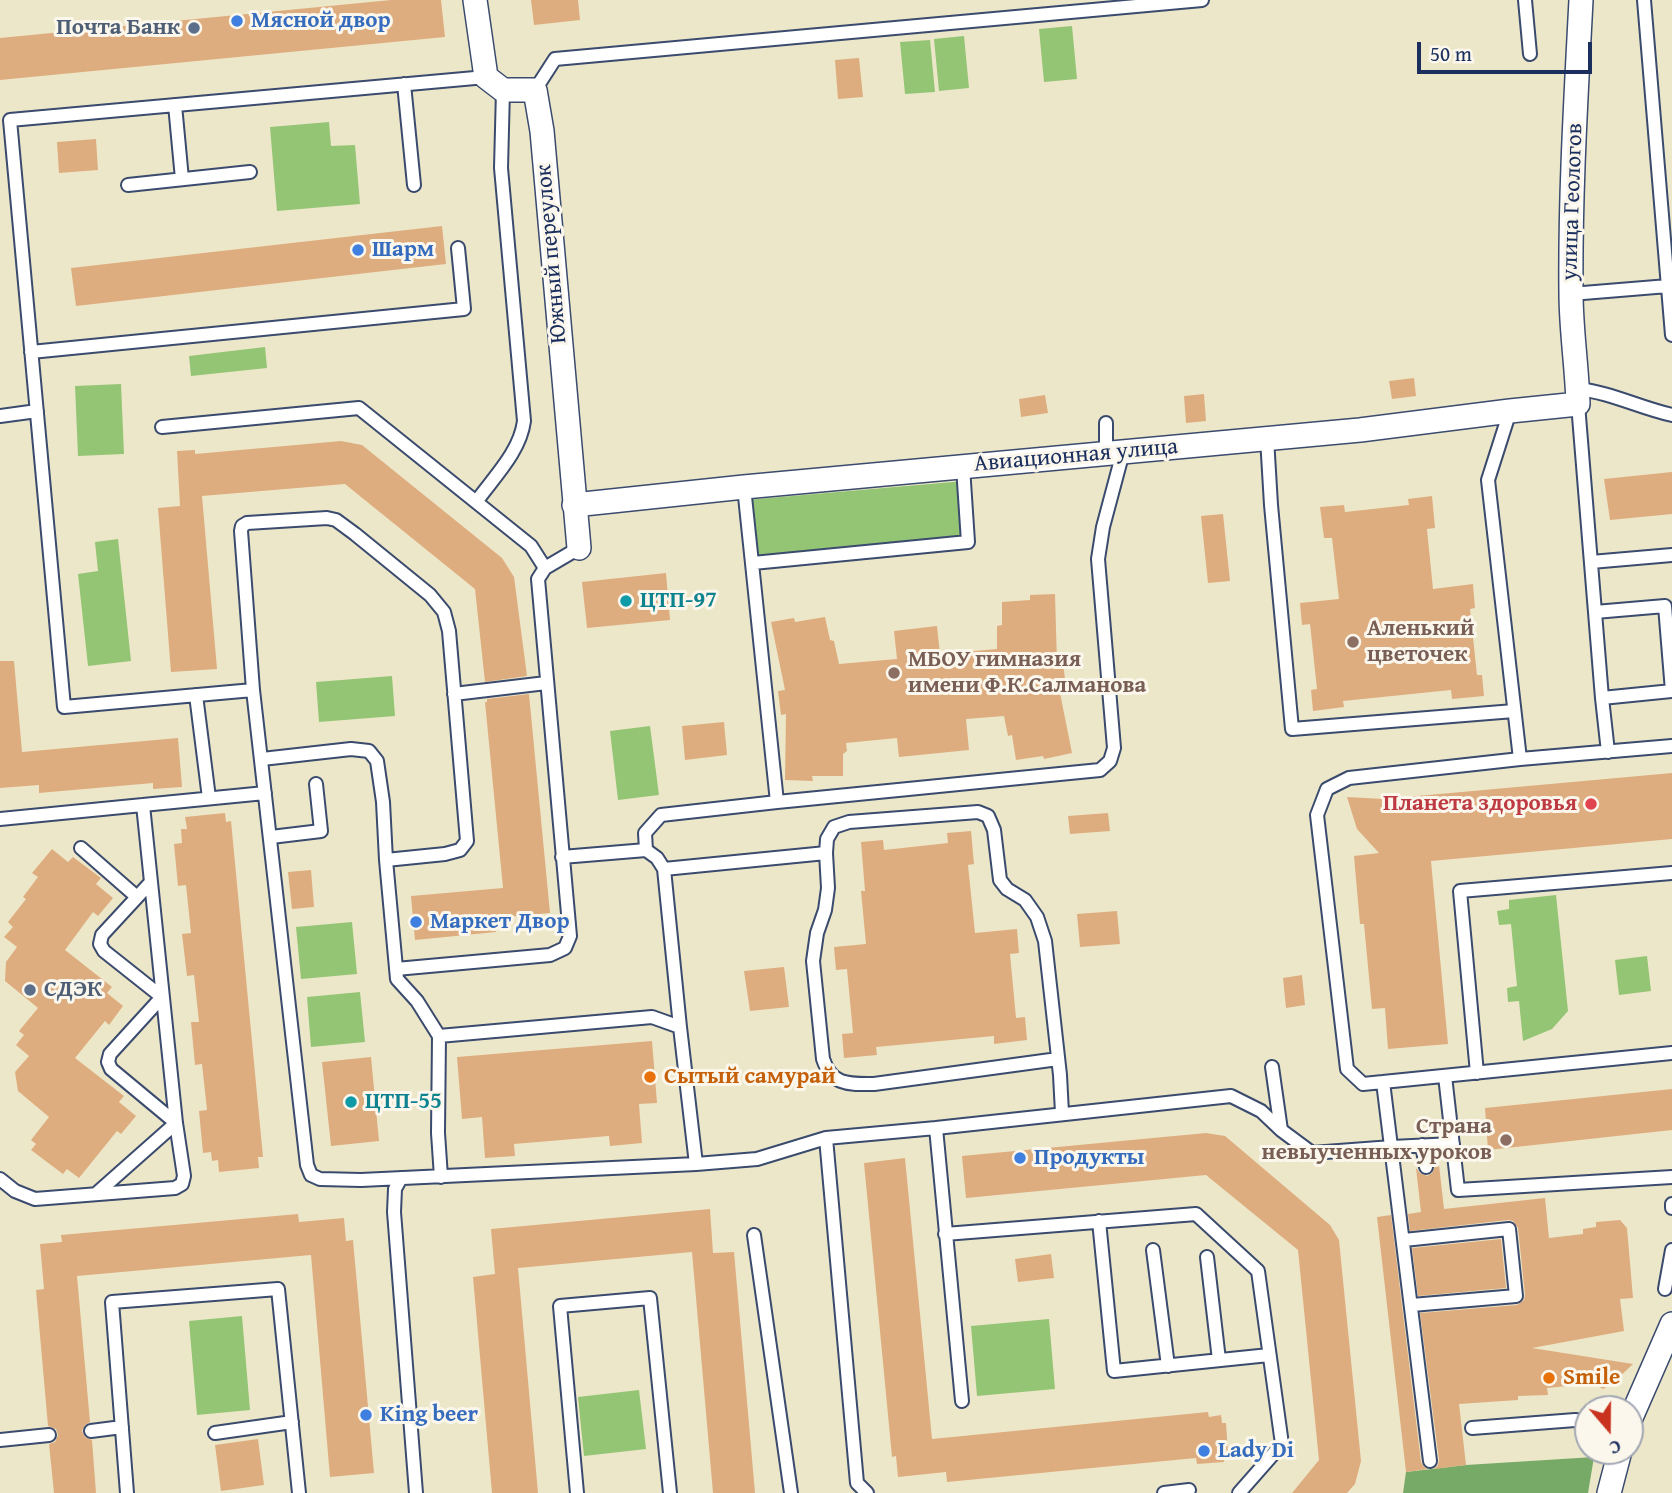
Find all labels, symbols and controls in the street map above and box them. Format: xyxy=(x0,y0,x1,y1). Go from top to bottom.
place label: Мясной двор xyxy=(251,7,391,35)
marker: Мясной двор xyxy=(229,13,245,29)
place label: Почта Банк xyxy=(56,14,180,42)
marker: Почта Банк xyxy=(186,20,202,36)
scale bar xyxy=(1420,28,1595,72)
text: 50 m xyxy=(1430,38,1472,69)
street label: улица Геологов xyxy=(1556,123,1590,281)
street label: Южный переулок xyxy=(530,163,574,345)
place label: Шарм xyxy=(372,236,434,264)
marker: Шарм xyxy=(350,242,366,258)
street label: Авиационная улица xyxy=(973,433,1179,479)
place label: ЦТП-97 xyxy=(640,587,717,615)
marker: ЦТП-97 xyxy=(618,593,634,609)
place label: Аленький цветочек xyxy=(1367,615,1474,669)
marker: Аленький цветочек xyxy=(1345,634,1361,650)
place label: МБОУ гимназия имени Ф.К.Салманова xyxy=(908,646,1146,700)
marker: МБОУ гимназия имени Ф.К.Салманова xyxy=(886,665,902,681)
place label: Планета здоровья xyxy=(1383,790,1577,818)
marker: Планета здоровья xyxy=(1583,796,1599,812)
place label: Маркет Двор xyxy=(430,908,570,936)
marker: Маркет Двор xyxy=(408,914,424,930)
place label: СДЭК xyxy=(44,976,102,1004)
marker: СДЭК xyxy=(22,982,38,998)
place label: Сытый самурай xyxy=(664,1063,836,1091)
marker: Сытый самурай xyxy=(642,1069,658,1085)
place label: ЦТП-55 xyxy=(365,1088,442,1116)
marker: ЦТП-55 xyxy=(343,1094,359,1110)
place label: Страна невыученных уроков xyxy=(1262,1113,1492,1167)
marker: Страна невыученных уроков xyxy=(1498,1132,1514,1148)
place label: Продукты xyxy=(1034,1144,1144,1172)
marker: Продукты xyxy=(1012,1150,1028,1166)
place label: Smile xyxy=(1563,1364,1620,1392)
marker: Smile xyxy=(1541,1370,1557,1386)
north arrow xyxy=(1574,1395,1644,1465)
place label: King beer xyxy=(380,1401,478,1429)
marker: King beer xyxy=(358,1407,374,1423)
text: С xyxy=(1606,1433,1625,1463)
place label: Lady Di xyxy=(1218,1437,1294,1465)
marker: Lady Di xyxy=(1196,1443,1212,1459)

